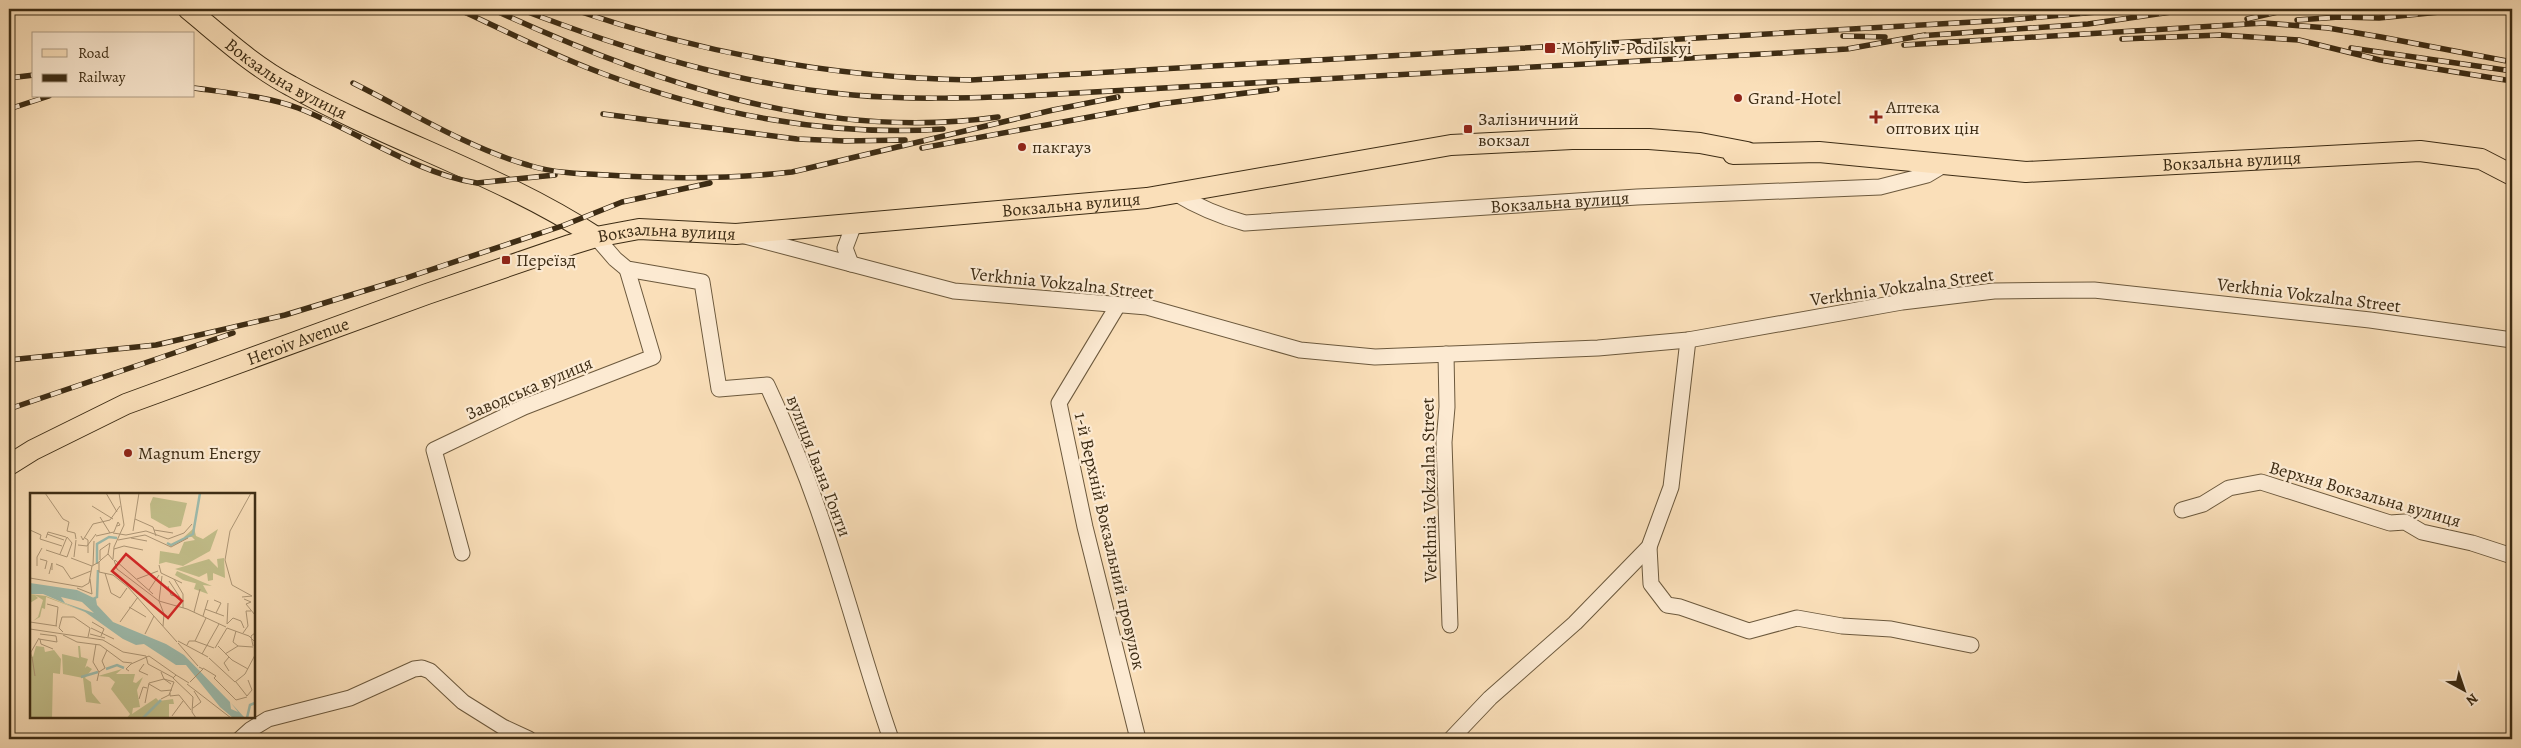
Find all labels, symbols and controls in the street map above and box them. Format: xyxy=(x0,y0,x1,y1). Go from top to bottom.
legend xyxy=(32,32,195,98)
street label: Вокзальна вулиця xyxy=(220,33,351,125)
place label: Mohyliv-Podilskyi xyxy=(1561,36,1692,60)
marker: Mohyliv-Podilskyi xyxy=(1543,41,1557,55)
text: Road xyxy=(78,43,110,63)
text: Railway xyxy=(78,67,126,87)
place label: Grand-Hotel xyxy=(1748,86,1842,110)
marker: Grand-Hotel xyxy=(1732,92,1744,104)
place label: Аптека оптових цін xyxy=(1885,95,1980,140)
place label: Залізничний вокзал xyxy=(1478,107,1579,152)
marker: Аптека оптових цін xyxy=(1870,111,1882,123)
marker: Залізничний вокзал xyxy=(1462,123,1474,135)
place label: пакгауз xyxy=(1032,135,1091,159)
marker: пакгауз xyxy=(1016,141,1028,153)
street label: Вокзальна вулиця xyxy=(2162,145,2302,177)
street label: Вокзальна вулиця xyxy=(1490,186,1630,219)
street label: Вокзальна вулиця xyxy=(1001,187,1141,223)
street label: Вокзальна вулиця xyxy=(595,217,736,249)
place label: Переїзд xyxy=(516,248,576,272)
marker: Переїзд xyxy=(500,254,512,266)
street label: Verkhnia Vokzalna Street xyxy=(968,261,1155,305)
street label: Verkhnia Vokzalna Street xyxy=(1808,262,1995,312)
street label: Verkhnia Vokzalna Street xyxy=(2215,272,2402,318)
street label: Heroiv Avenue xyxy=(243,312,352,371)
street label: Заводська вулиця xyxy=(462,350,596,426)
street label: вулиця Івана Гонти xyxy=(781,392,857,540)
street label: Verkhnia Vokzalna Street xyxy=(1415,397,1443,584)
street label: 1-й Верхній Вокзальний провулок xyxy=(1069,410,1151,672)
place label: Magnum Energy xyxy=(138,441,262,465)
marker: Magnum Energy xyxy=(122,447,134,459)
street label: Верхня Вокзальна вулиця xyxy=(2266,455,2464,533)
inset map xyxy=(30,493,255,718)
north arrow xyxy=(2438,666,2488,716)
text: N xyxy=(2462,689,2482,710)

